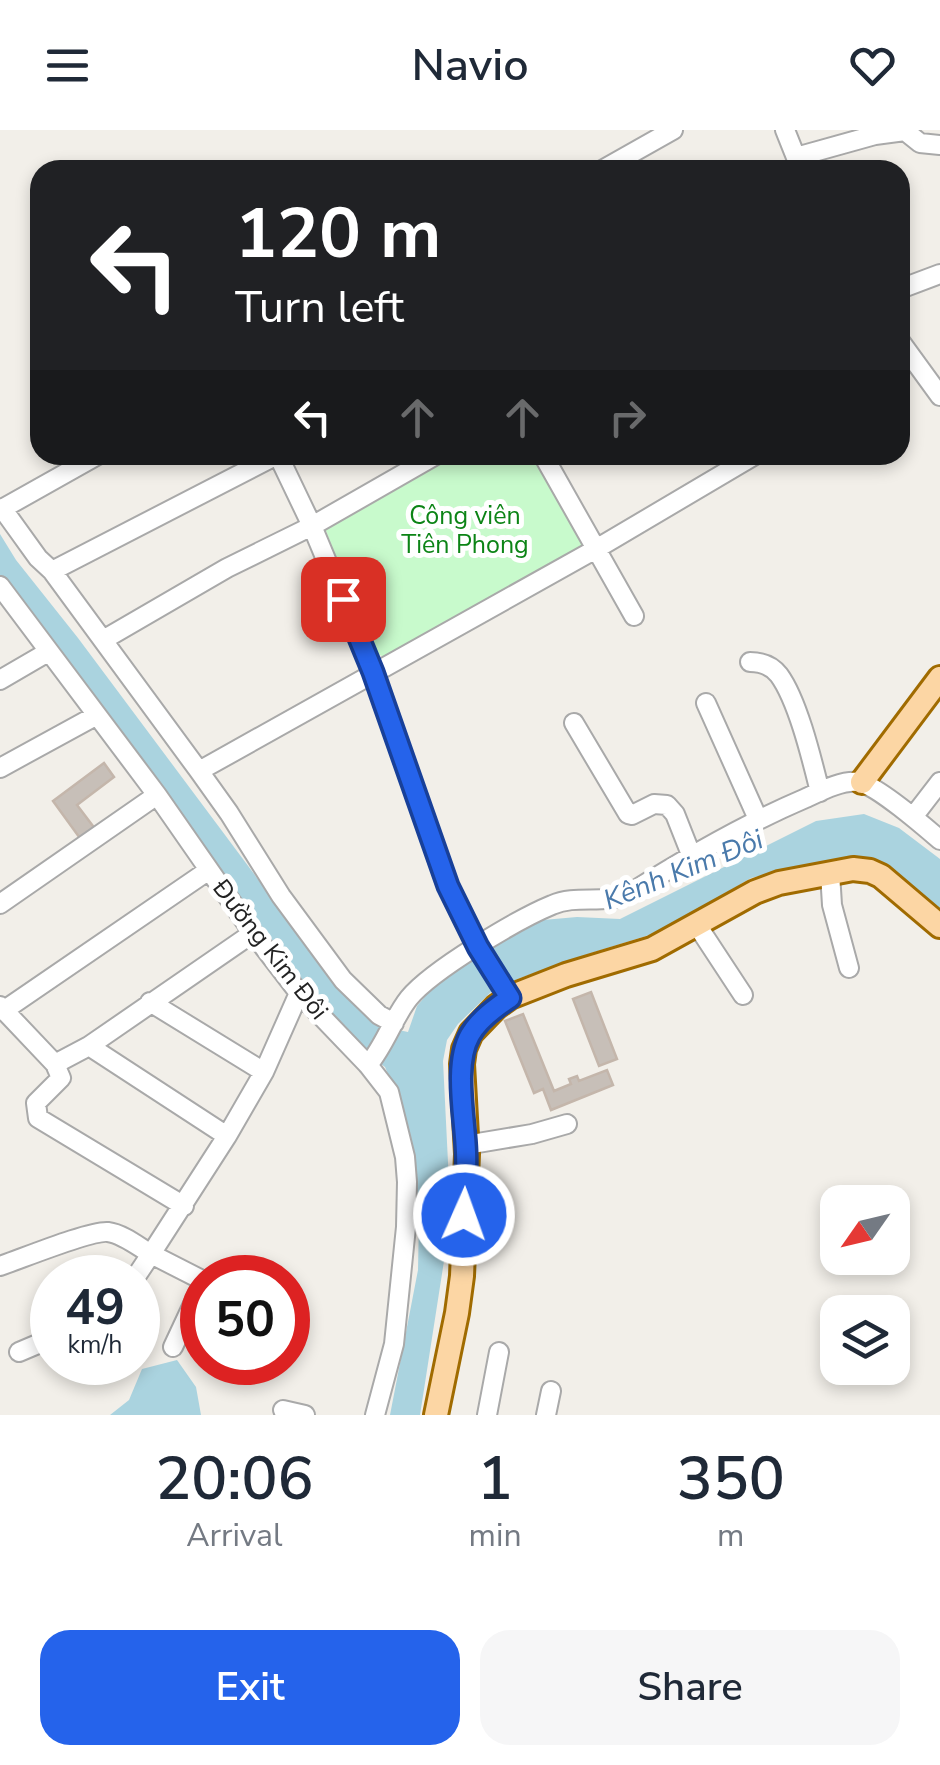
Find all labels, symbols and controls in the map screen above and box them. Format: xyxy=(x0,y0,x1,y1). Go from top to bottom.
text: Navio xyxy=(411,35,529,96)
icon: menu xyxy=(40,38,95,93)
icon: heart xyxy=(845,38,900,93)
text: 120 m xyxy=(235,186,441,282)
icon: left xyxy=(70,200,200,330)
text: Turn left xyxy=(235,277,404,338)
icon: left xyxy=(285,390,340,445)
icon: ahead xyxy=(390,390,445,445)
icon: ahead xyxy=(495,390,550,445)
icon: right xyxy=(600,390,655,445)
park label: Công viên Tiên Phong xyxy=(401,499,529,562)
pin xyxy=(301,557,386,642)
icon: arrive xyxy=(316,572,371,627)
water label: Kênh Kim Đôi xyxy=(598,820,769,919)
street label: Đường Kim Đôi xyxy=(204,872,336,1027)
position arrow xyxy=(412,1163,516,1267)
north arrow xyxy=(820,1185,910,1275)
map controls xyxy=(820,1185,910,1385)
speed limit sign: 50 xyxy=(180,1255,310,1385)
text: 49 xyxy=(65,1273,125,1342)
button: layers xyxy=(820,1295,910,1385)
text: km/h xyxy=(67,1328,123,1362)
text: 20:06 xyxy=(155,1438,313,1520)
text: 1 xyxy=(477,1438,513,1520)
text: 350 xyxy=(677,1438,785,1520)
text: Arrival xyxy=(186,1514,282,1557)
text: min xyxy=(469,1514,522,1557)
text: m xyxy=(717,1514,745,1557)
button: Exit xyxy=(40,1630,460,1745)
button: Share xyxy=(480,1630,900,1745)

